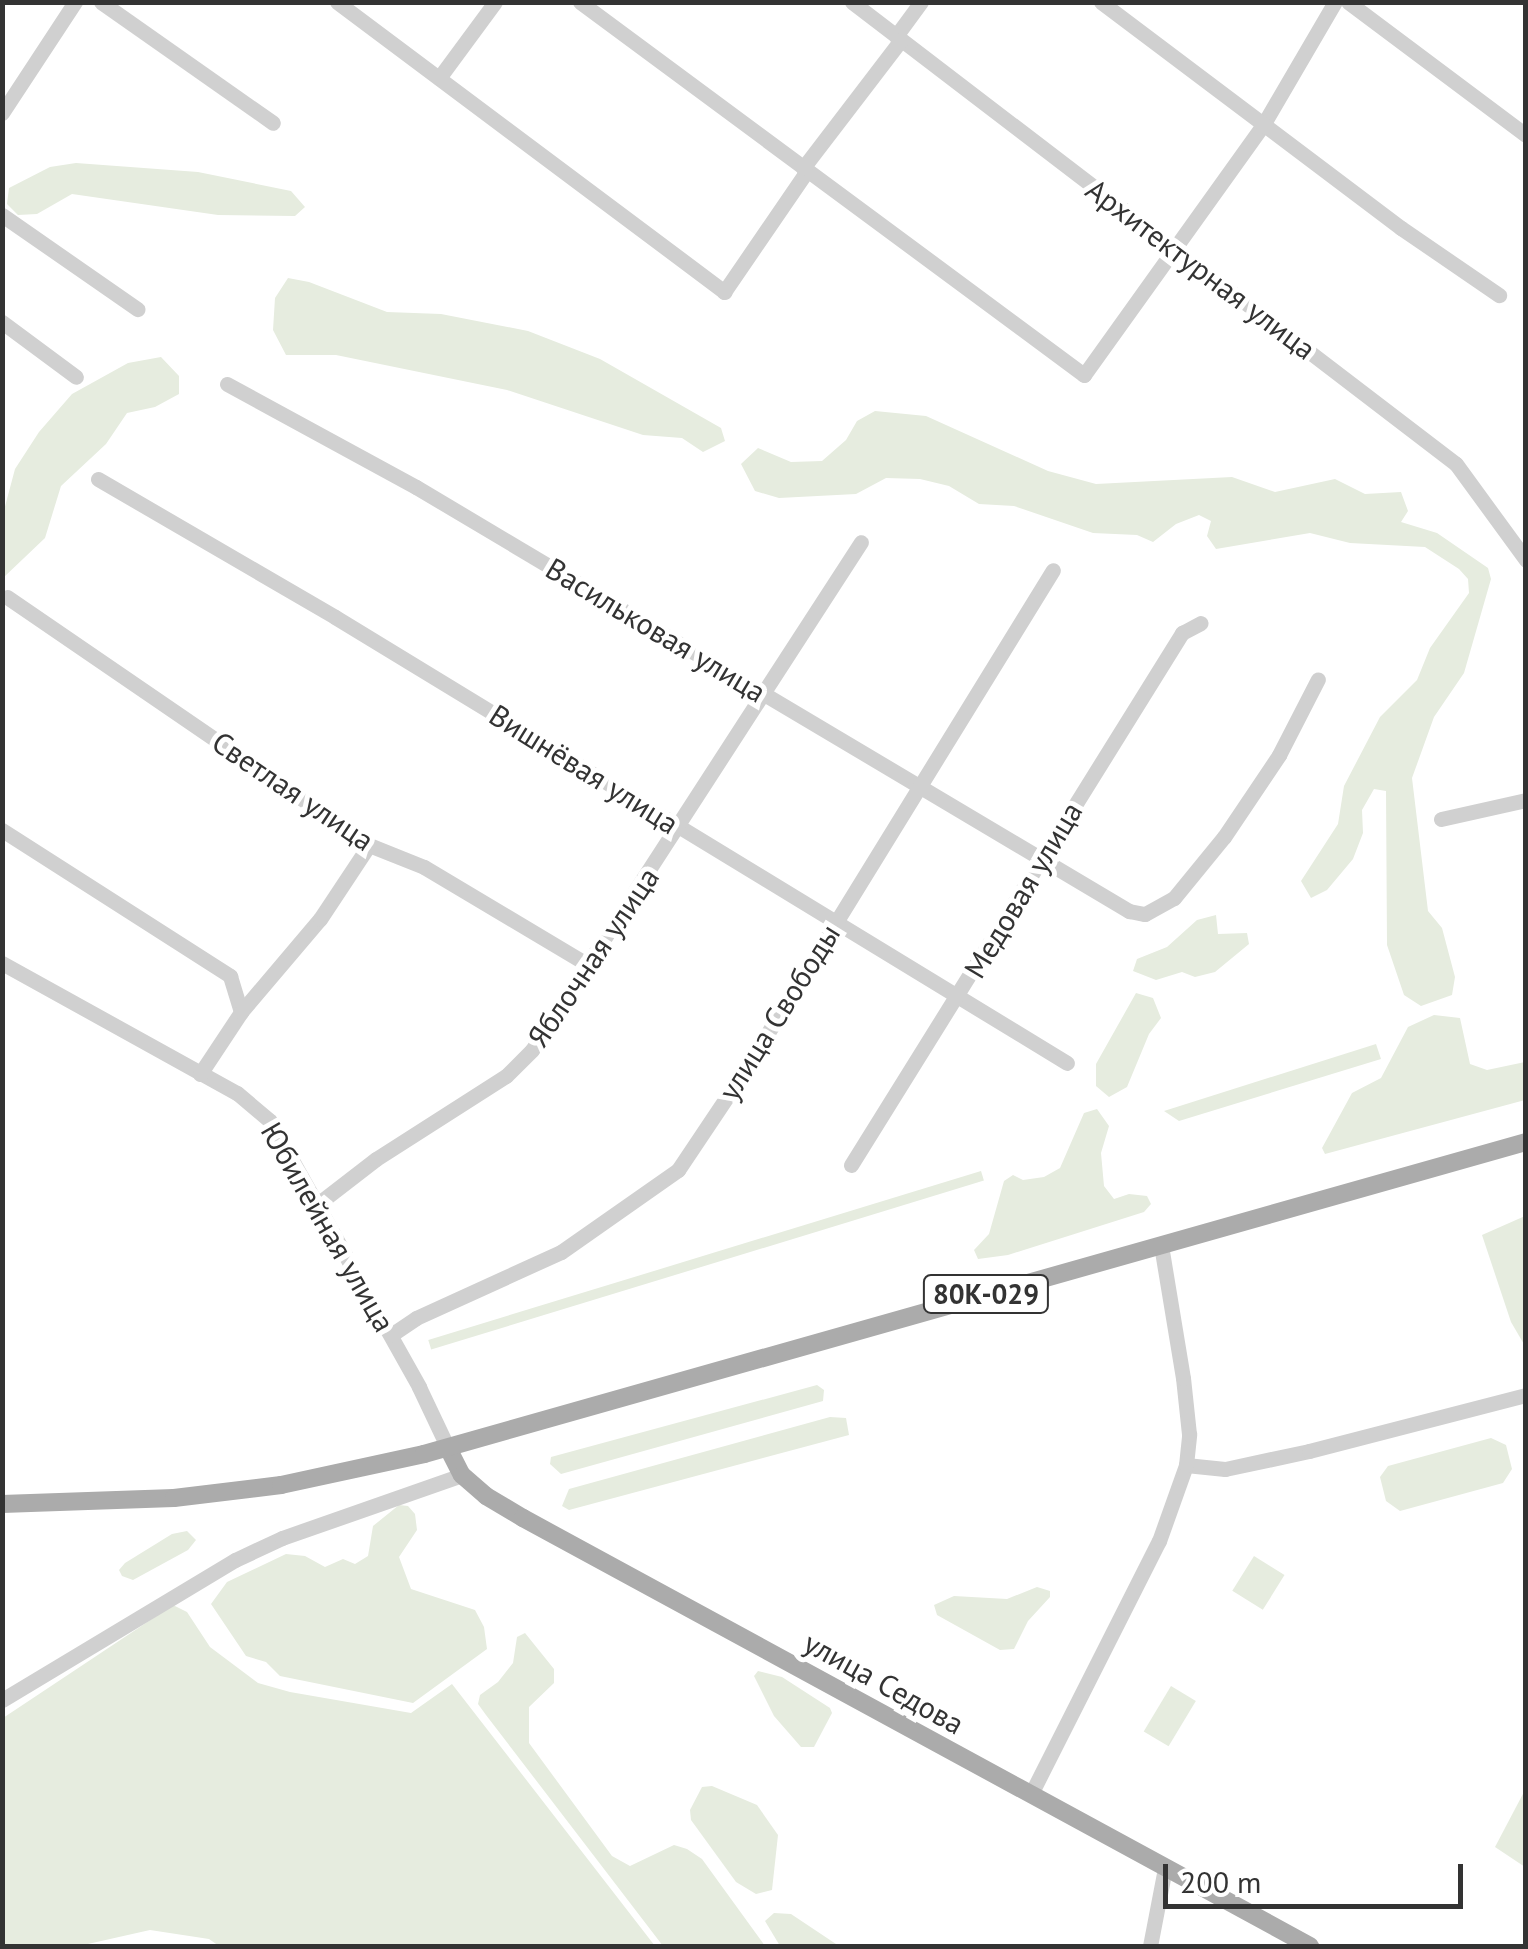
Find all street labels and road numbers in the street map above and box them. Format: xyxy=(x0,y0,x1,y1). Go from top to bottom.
street label: Архитектурная улица xyxy=(1079,171,1323,367)
street label: Васильковая улица xyxy=(540,550,772,710)
street label: Вишнёвая улица xyxy=(483,697,685,841)
street label: Светлая улица xyxy=(205,724,381,858)
street label: Медовая улица xyxy=(956,795,1090,985)
street label: Яблочная улица xyxy=(520,860,666,1054)
street label: улица Свободы xyxy=(711,917,847,1107)
street label: Юбилейная улица xyxy=(253,1116,403,1338)
road number: 80К-029 xyxy=(921,1271,1051,1317)
street label: улица Седова xyxy=(798,1624,970,1742)

